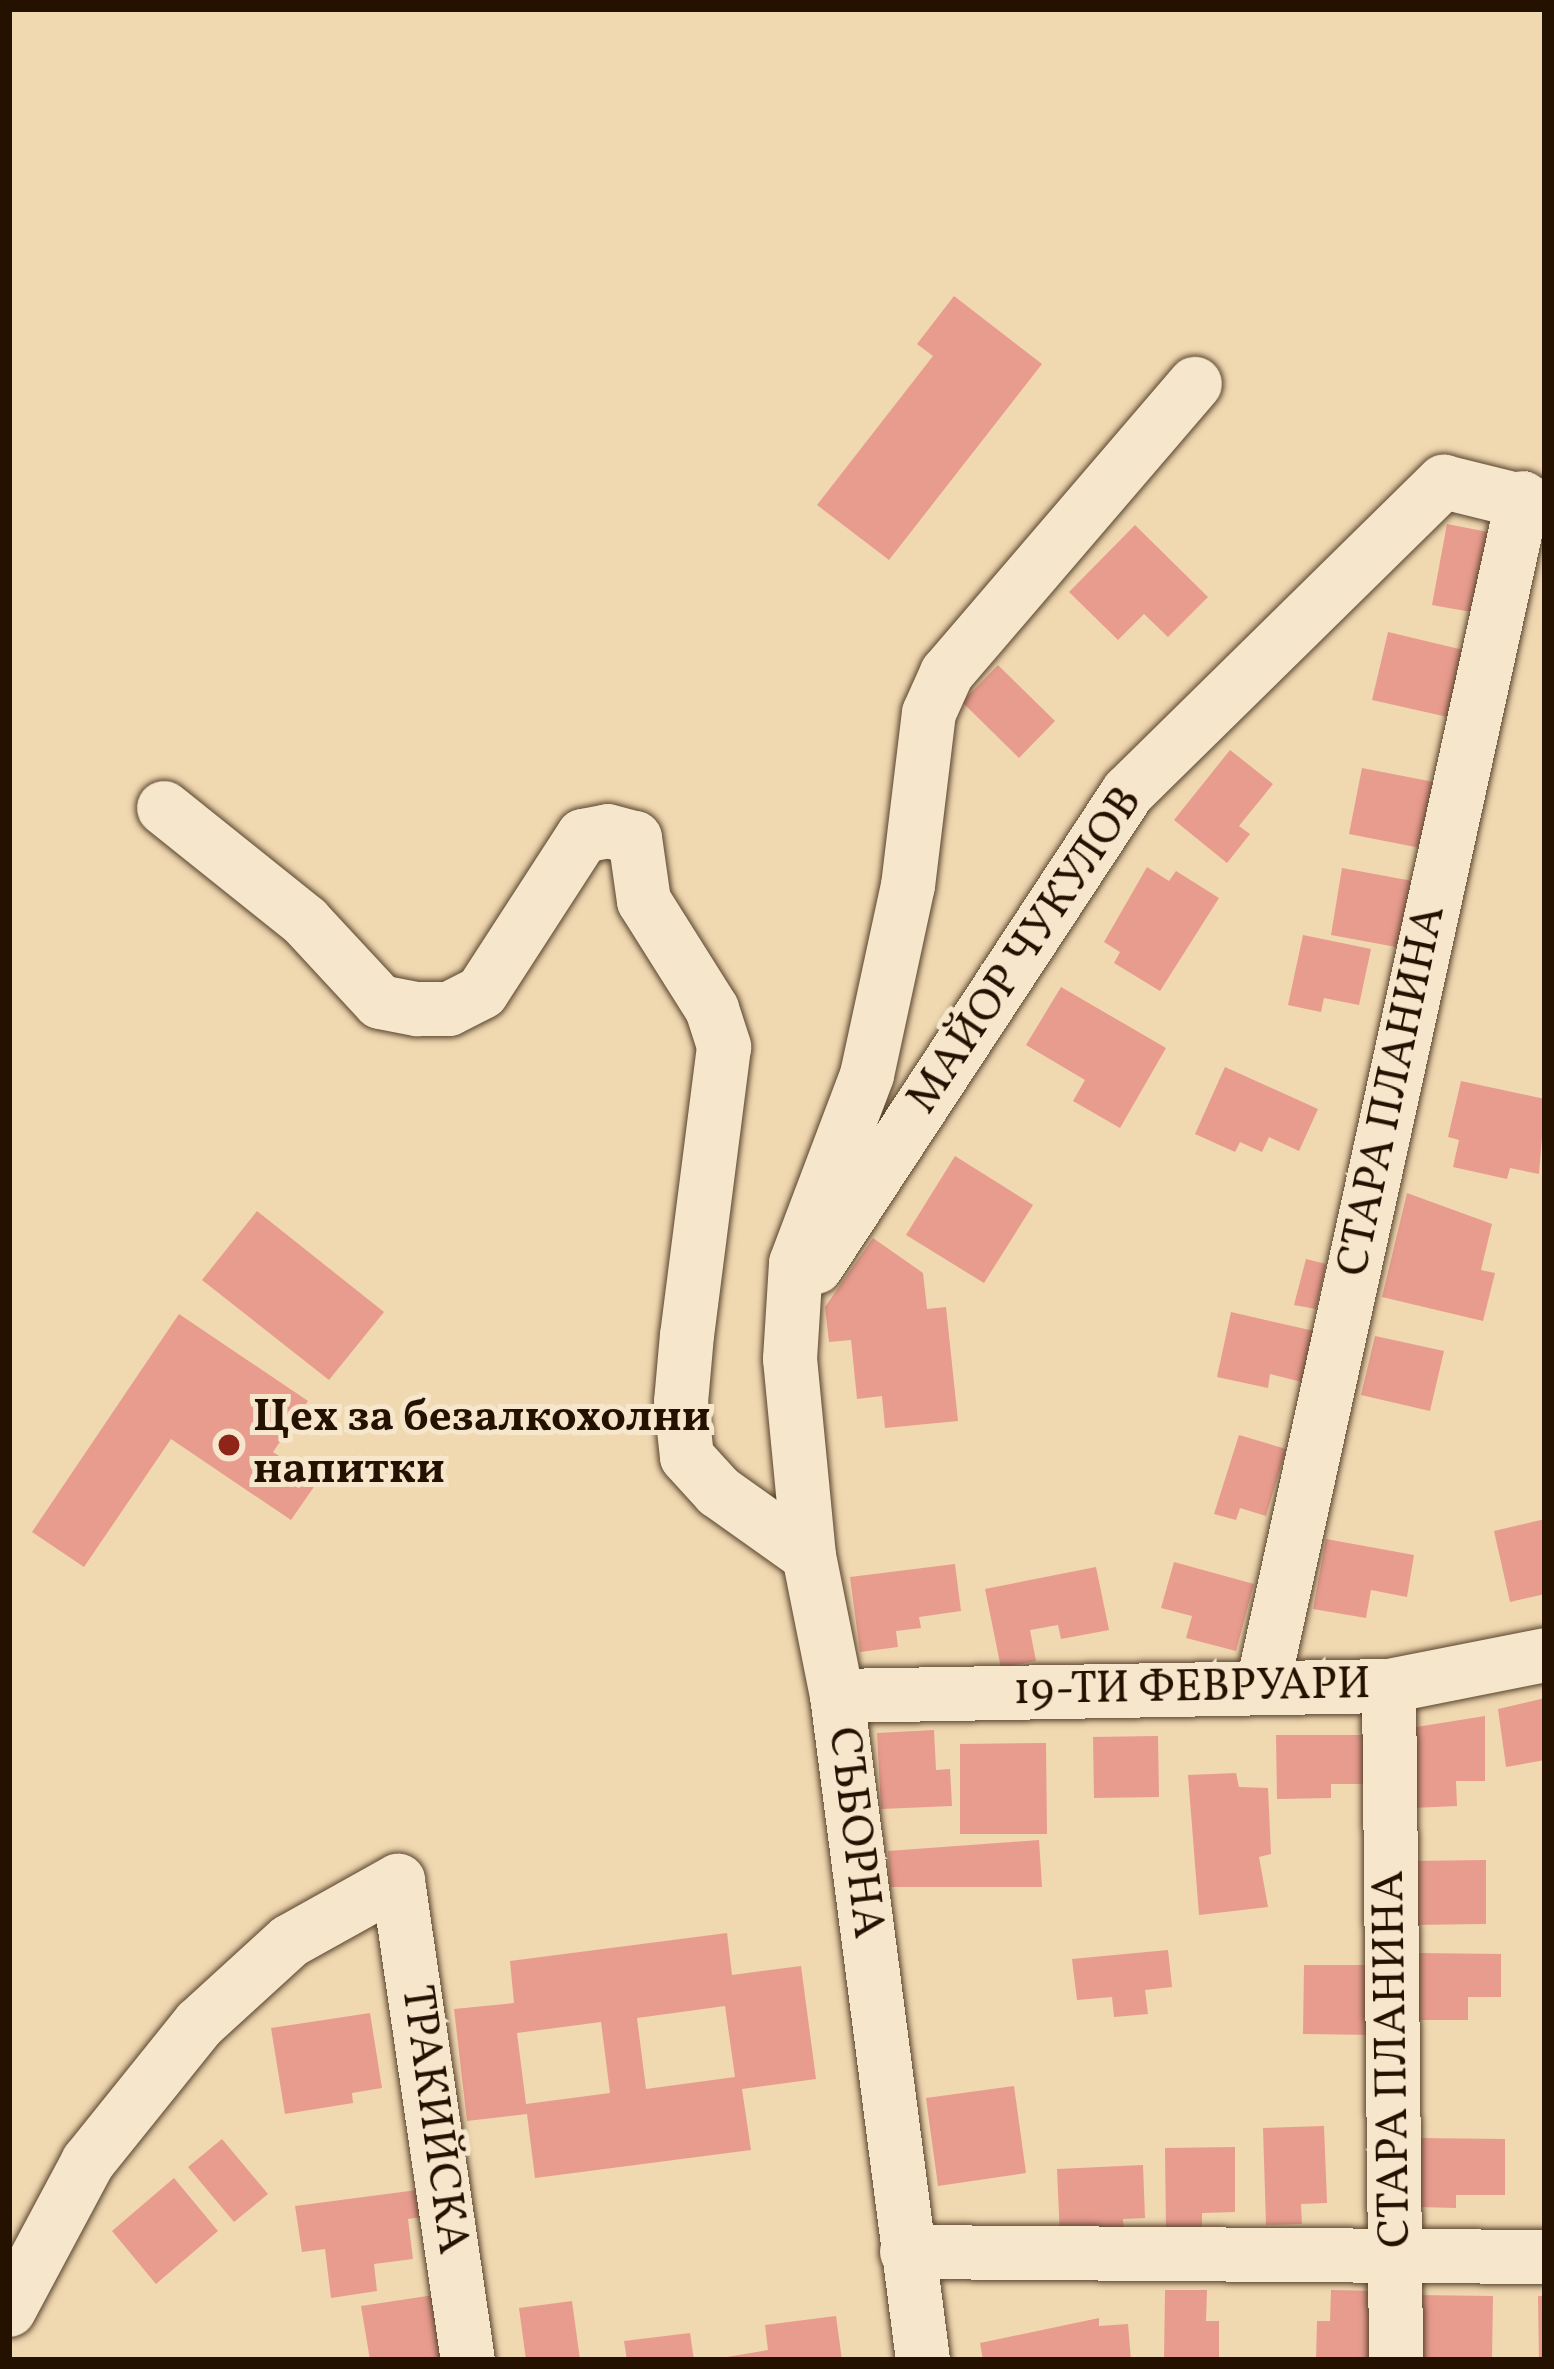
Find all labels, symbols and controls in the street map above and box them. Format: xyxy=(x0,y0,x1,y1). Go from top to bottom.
street label: МАЙОР ЧУКУЛОВ xyxy=(897,777,1155,1125)
street label: СТАРА ПЛАНИНА xyxy=(1327,901,1459,1281)
place label: Цех за безалкохолни напитки xyxy=(253,1392,711,1498)
marker: Цех за безалкохолни напитки xyxy=(216,1432,242,1458)
street label: 19-ТИ ФЕВРУАРИ xyxy=(1013,1659,1371,1719)
street label: СЪБОРНА xyxy=(814,1724,894,1942)
street label: СТАРА ПЛАНИНА xyxy=(1364,1870,1424,2248)
street label: ТРАКИЙСКА xyxy=(387,1982,479,2258)

